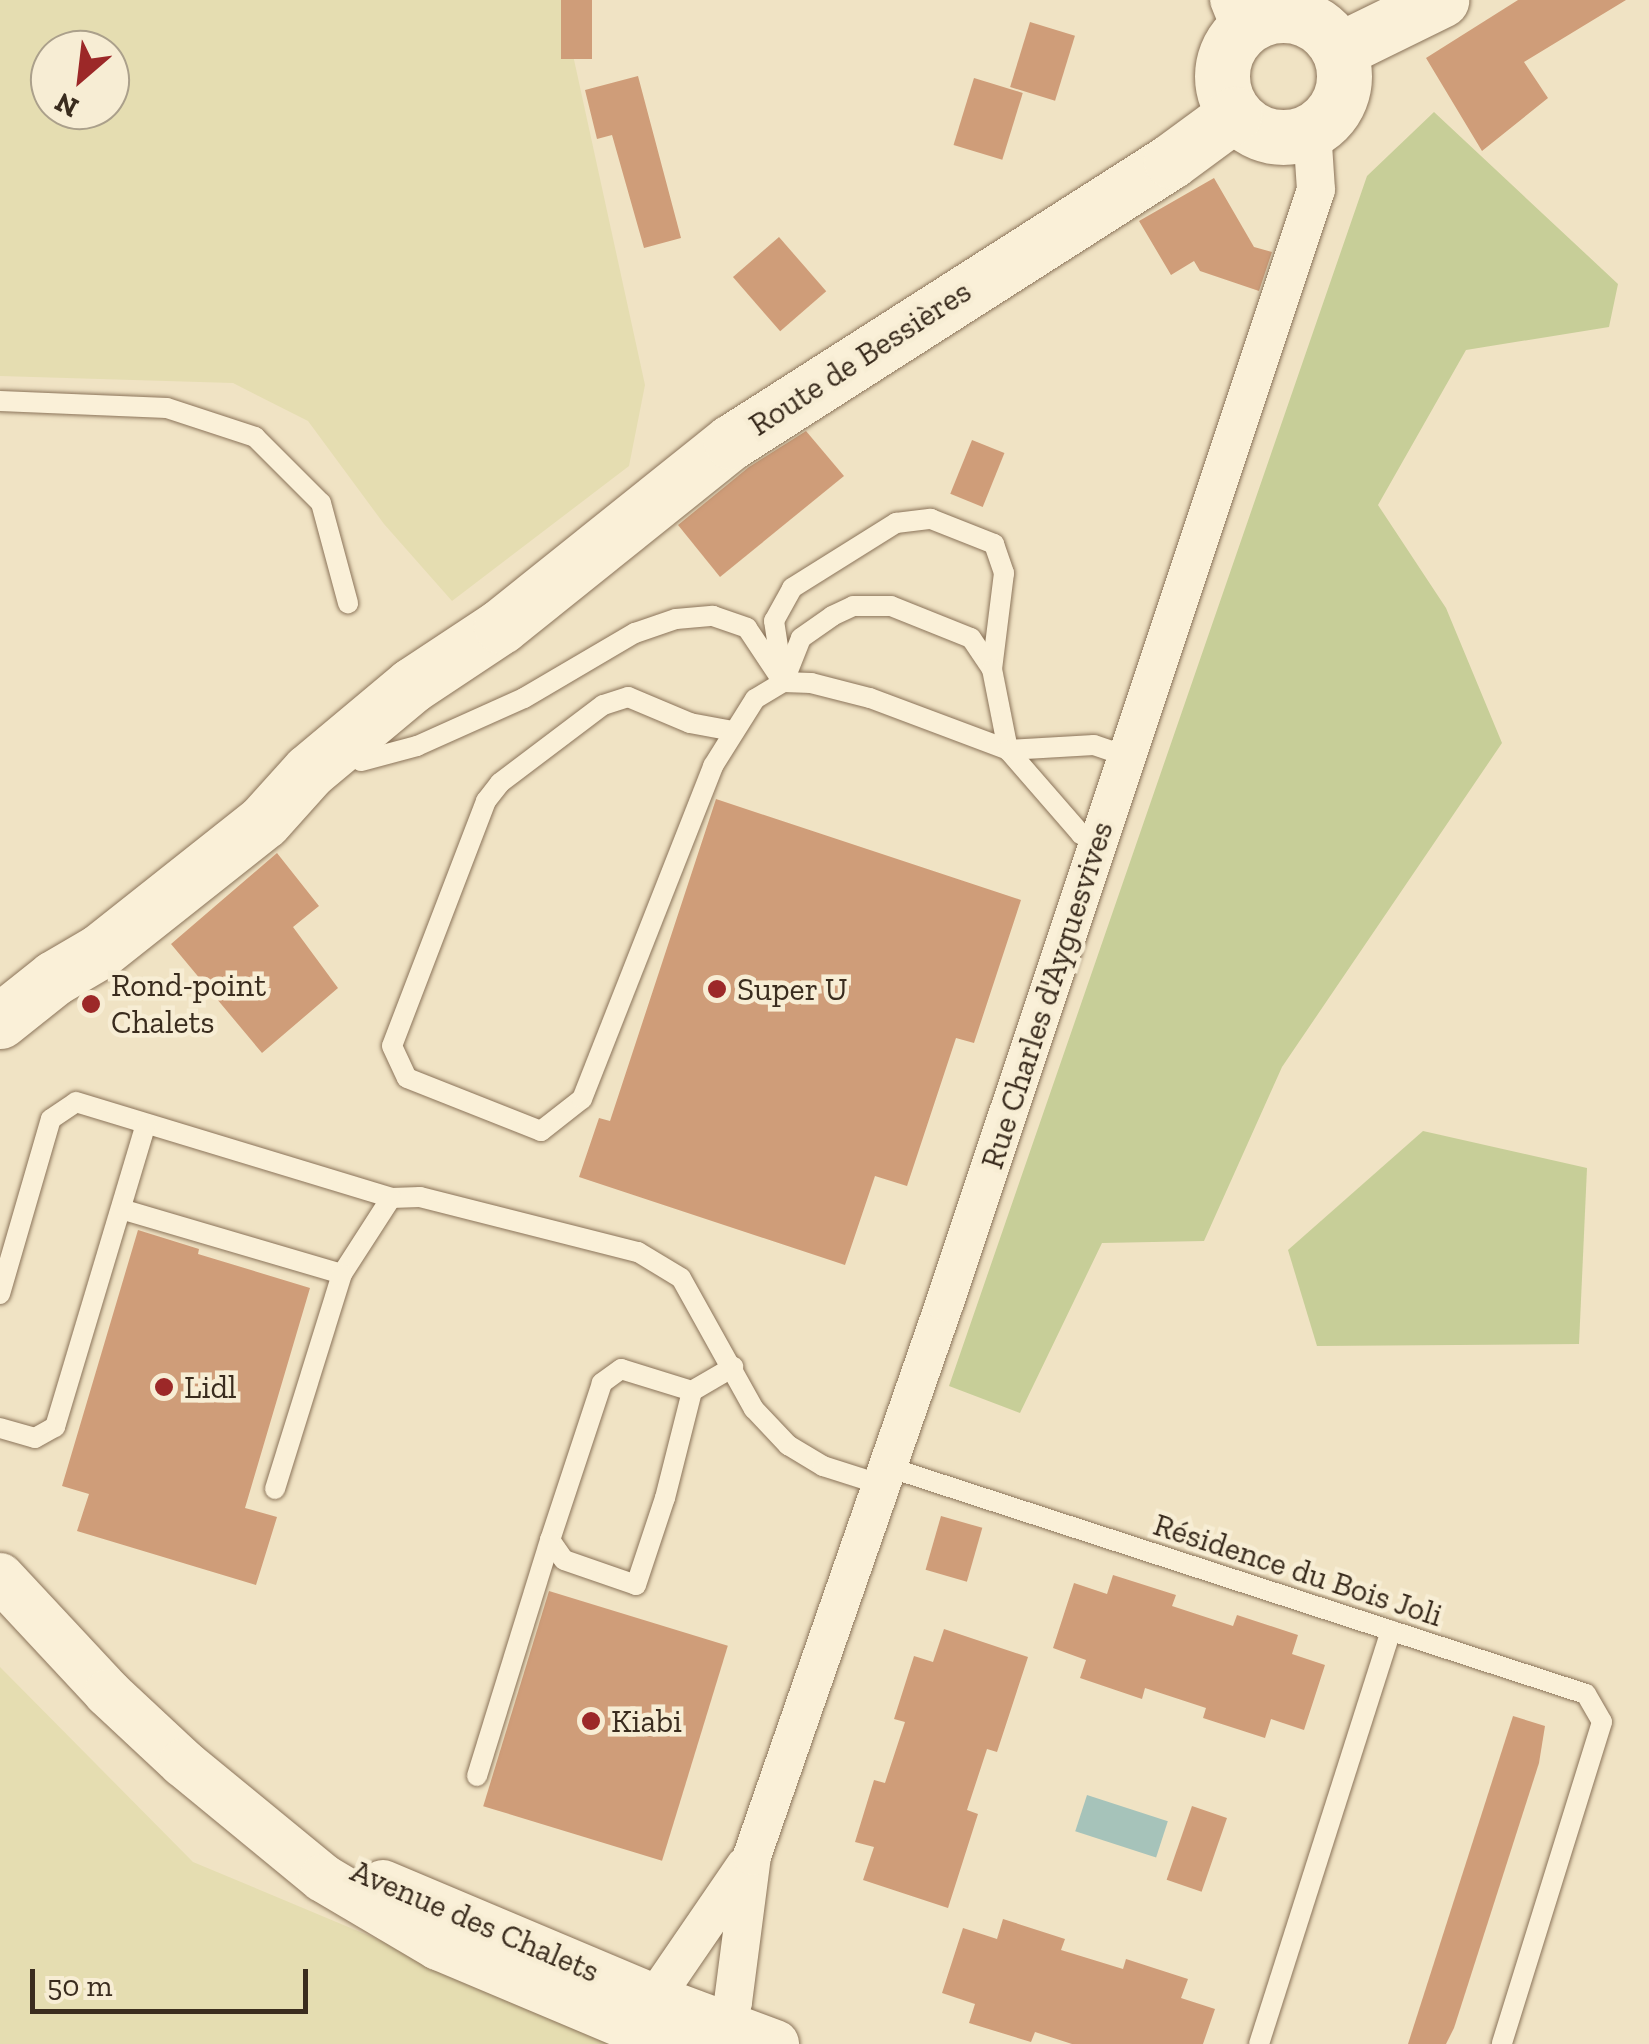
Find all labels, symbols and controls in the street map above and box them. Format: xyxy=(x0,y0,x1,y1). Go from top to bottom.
north arrow xyxy=(30,30,130,130)
text: N xyxy=(49,86,84,125)
street label: Route de Bessières xyxy=(742,272,978,444)
street label: Rue Charles d'Ayguesvives xyxy=(973,817,1121,1173)
place label: Rond-point Chalets xyxy=(111,967,266,1042)
place label: Super U xyxy=(737,970,848,1008)
marker: Super U xyxy=(706,978,728,1000)
marker: Rond-point Chalets xyxy=(80,993,102,1015)
place label: Lidl xyxy=(184,1368,236,1406)
marker: Lidl xyxy=(153,1376,175,1398)
street label: Résidence du Bois Joli xyxy=(1149,1505,1447,1635)
place label: Kiabi xyxy=(611,1702,682,1740)
marker: Kiabi xyxy=(580,1710,602,1732)
street label: Avenue des Chalets xyxy=(345,1851,605,1991)
scale bar xyxy=(35,1949,312,2011)
text: 50 m xyxy=(47,1968,112,2004)

